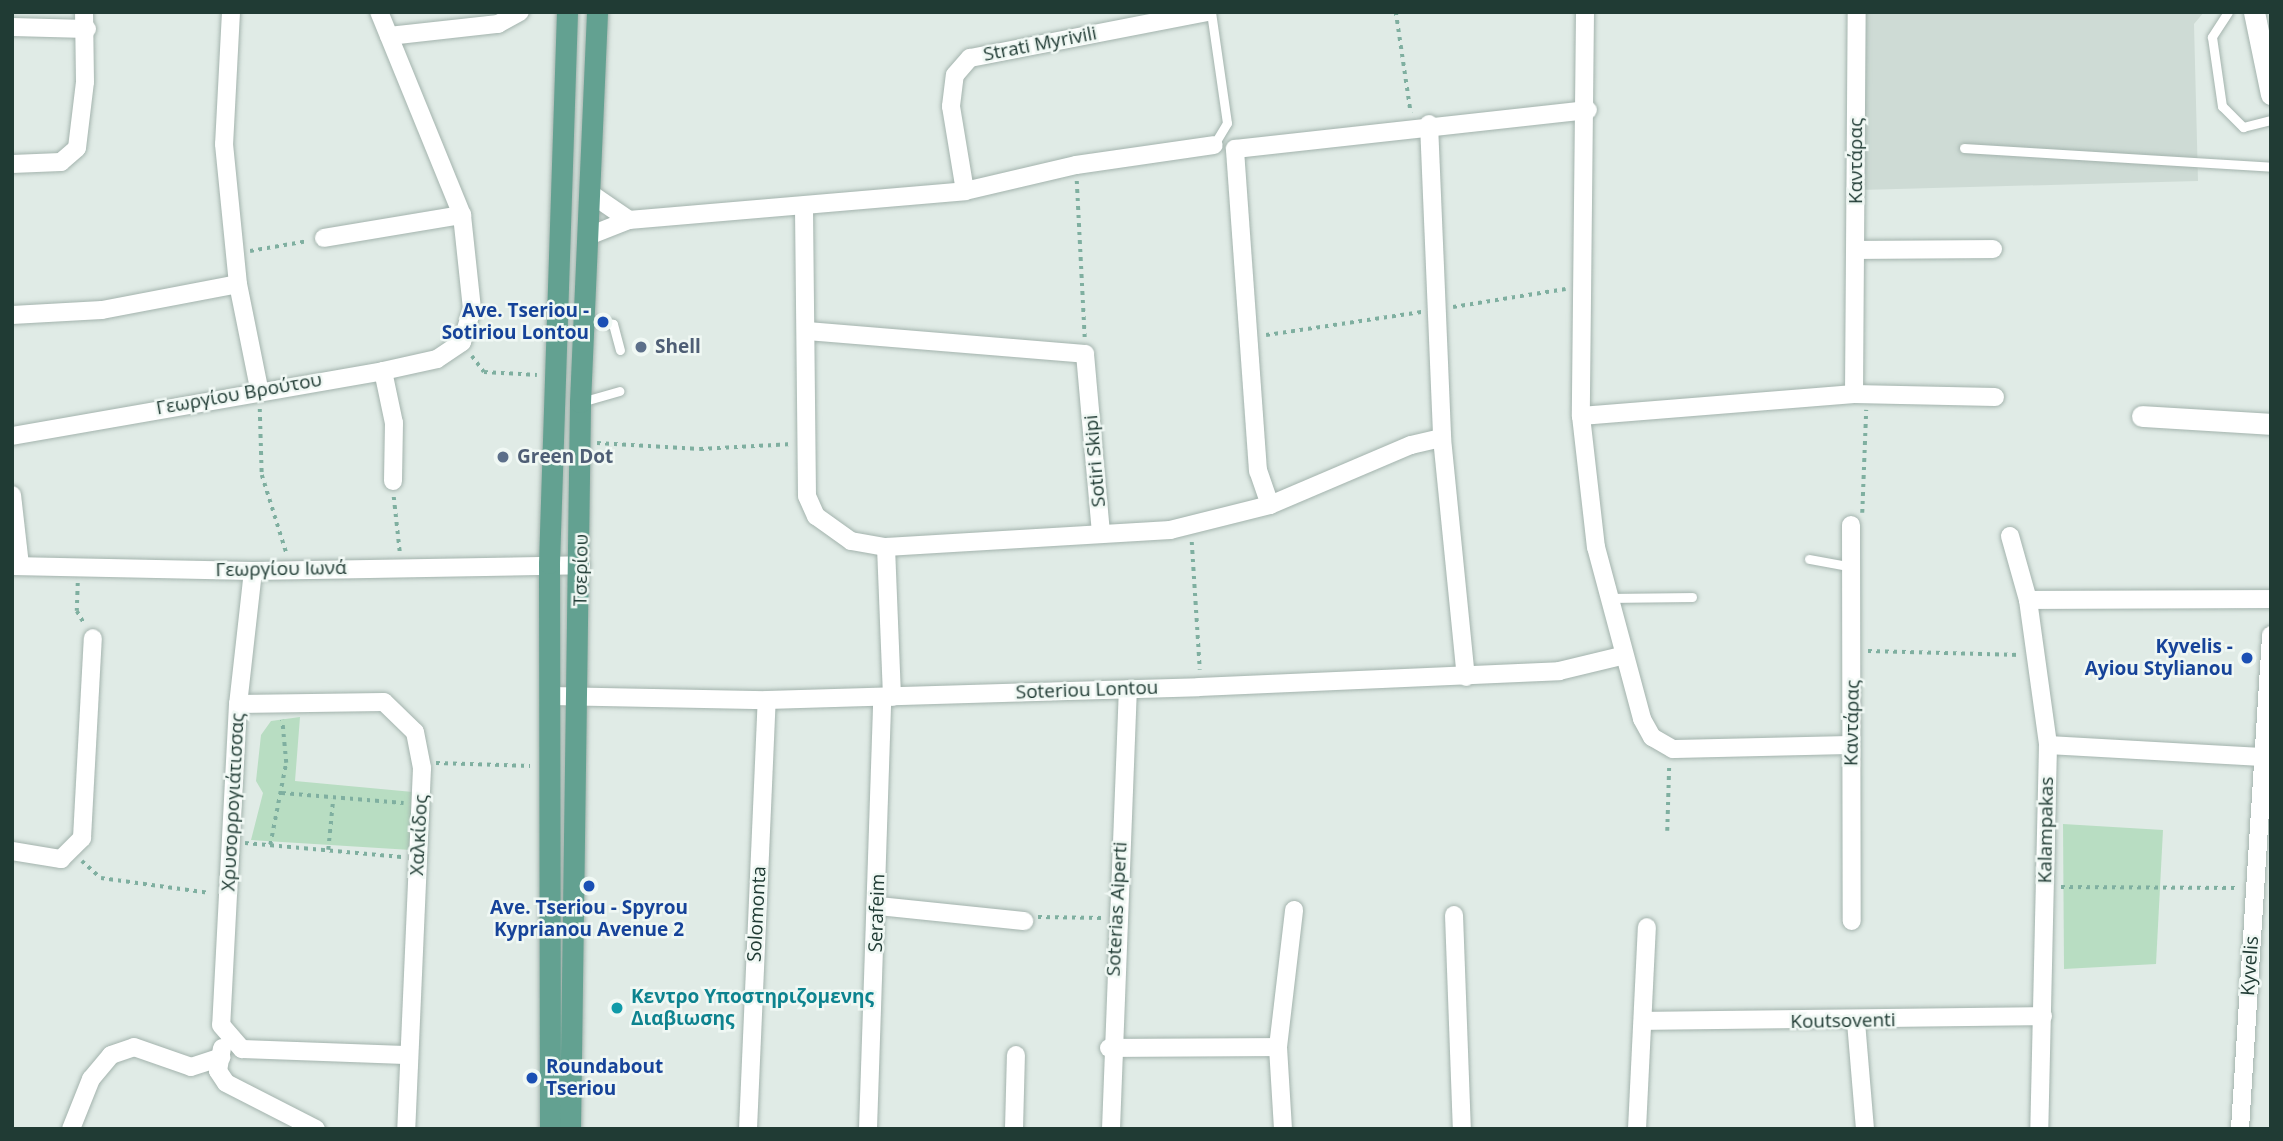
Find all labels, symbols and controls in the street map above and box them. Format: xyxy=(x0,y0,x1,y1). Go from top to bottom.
street label: Strati Myrivili xyxy=(981,22,1099,66)
street label: Καντάρας xyxy=(1845,118,1867,204)
place label: Ave. Tseriou - Sotiriou Lontou xyxy=(442,300,589,344)
marker: Ave. Tseriou - Sotiriou Lontou xyxy=(595,314,611,330)
place label: Shell xyxy=(655,336,701,358)
marker: Shell xyxy=(633,339,649,355)
street label: Γεωργίου Βρούτου xyxy=(154,368,324,420)
street label: Sotiri Skipi xyxy=(1080,414,1110,508)
place label: Green Dot xyxy=(517,446,613,468)
marker: Green Dot xyxy=(495,449,511,465)
street label: Τσερίου xyxy=(569,534,593,606)
street label: Γεωργίου Ιωνά xyxy=(215,556,347,582)
place label: Kyvelis - Ayiou Stylianou xyxy=(2085,636,2233,680)
marker: Kyvelis - Ayiou Stylianou xyxy=(2239,650,2255,666)
street label: Soteriou Lontou xyxy=(1015,676,1159,704)
street label: Καντάρας xyxy=(1840,680,1864,766)
street label: Χρυσορρογιάτισσας xyxy=(217,712,249,892)
street label: Kalampakas xyxy=(2034,776,2058,884)
street label: Χαλκίδος xyxy=(405,794,433,876)
street label: Soterias Aiperti xyxy=(1102,841,1132,977)
street label: Solomonta xyxy=(743,865,771,963)
street label: Serafeim xyxy=(864,873,890,953)
marker: Ave. Tseriou - Spyrou Kyprianou Avenue 2 xyxy=(581,878,597,894)
place label: Ave. Tseriou - Spyrou Kyprianou Avenue 2 xyxy=(490,897,688,941)
street label: Kyvelis xyxy=(2237,935,2263,997)
place label: Κεντρο Υποστηριζομενης Διαβιωσης xyxy=(631,986,874,1030)
marker: Κεντρο Υποστηριζομενης Διαβιωσης xyxy=(609,1000,625,1016)
street label: Koutsoventi xyxy=(1790,1009,1896,1033)
place label: Roundabout Tseriou xyxy=(546,1056,663,1100)
marker: Roundabout Tseriou xyxy=(524,1070,540,1086)

